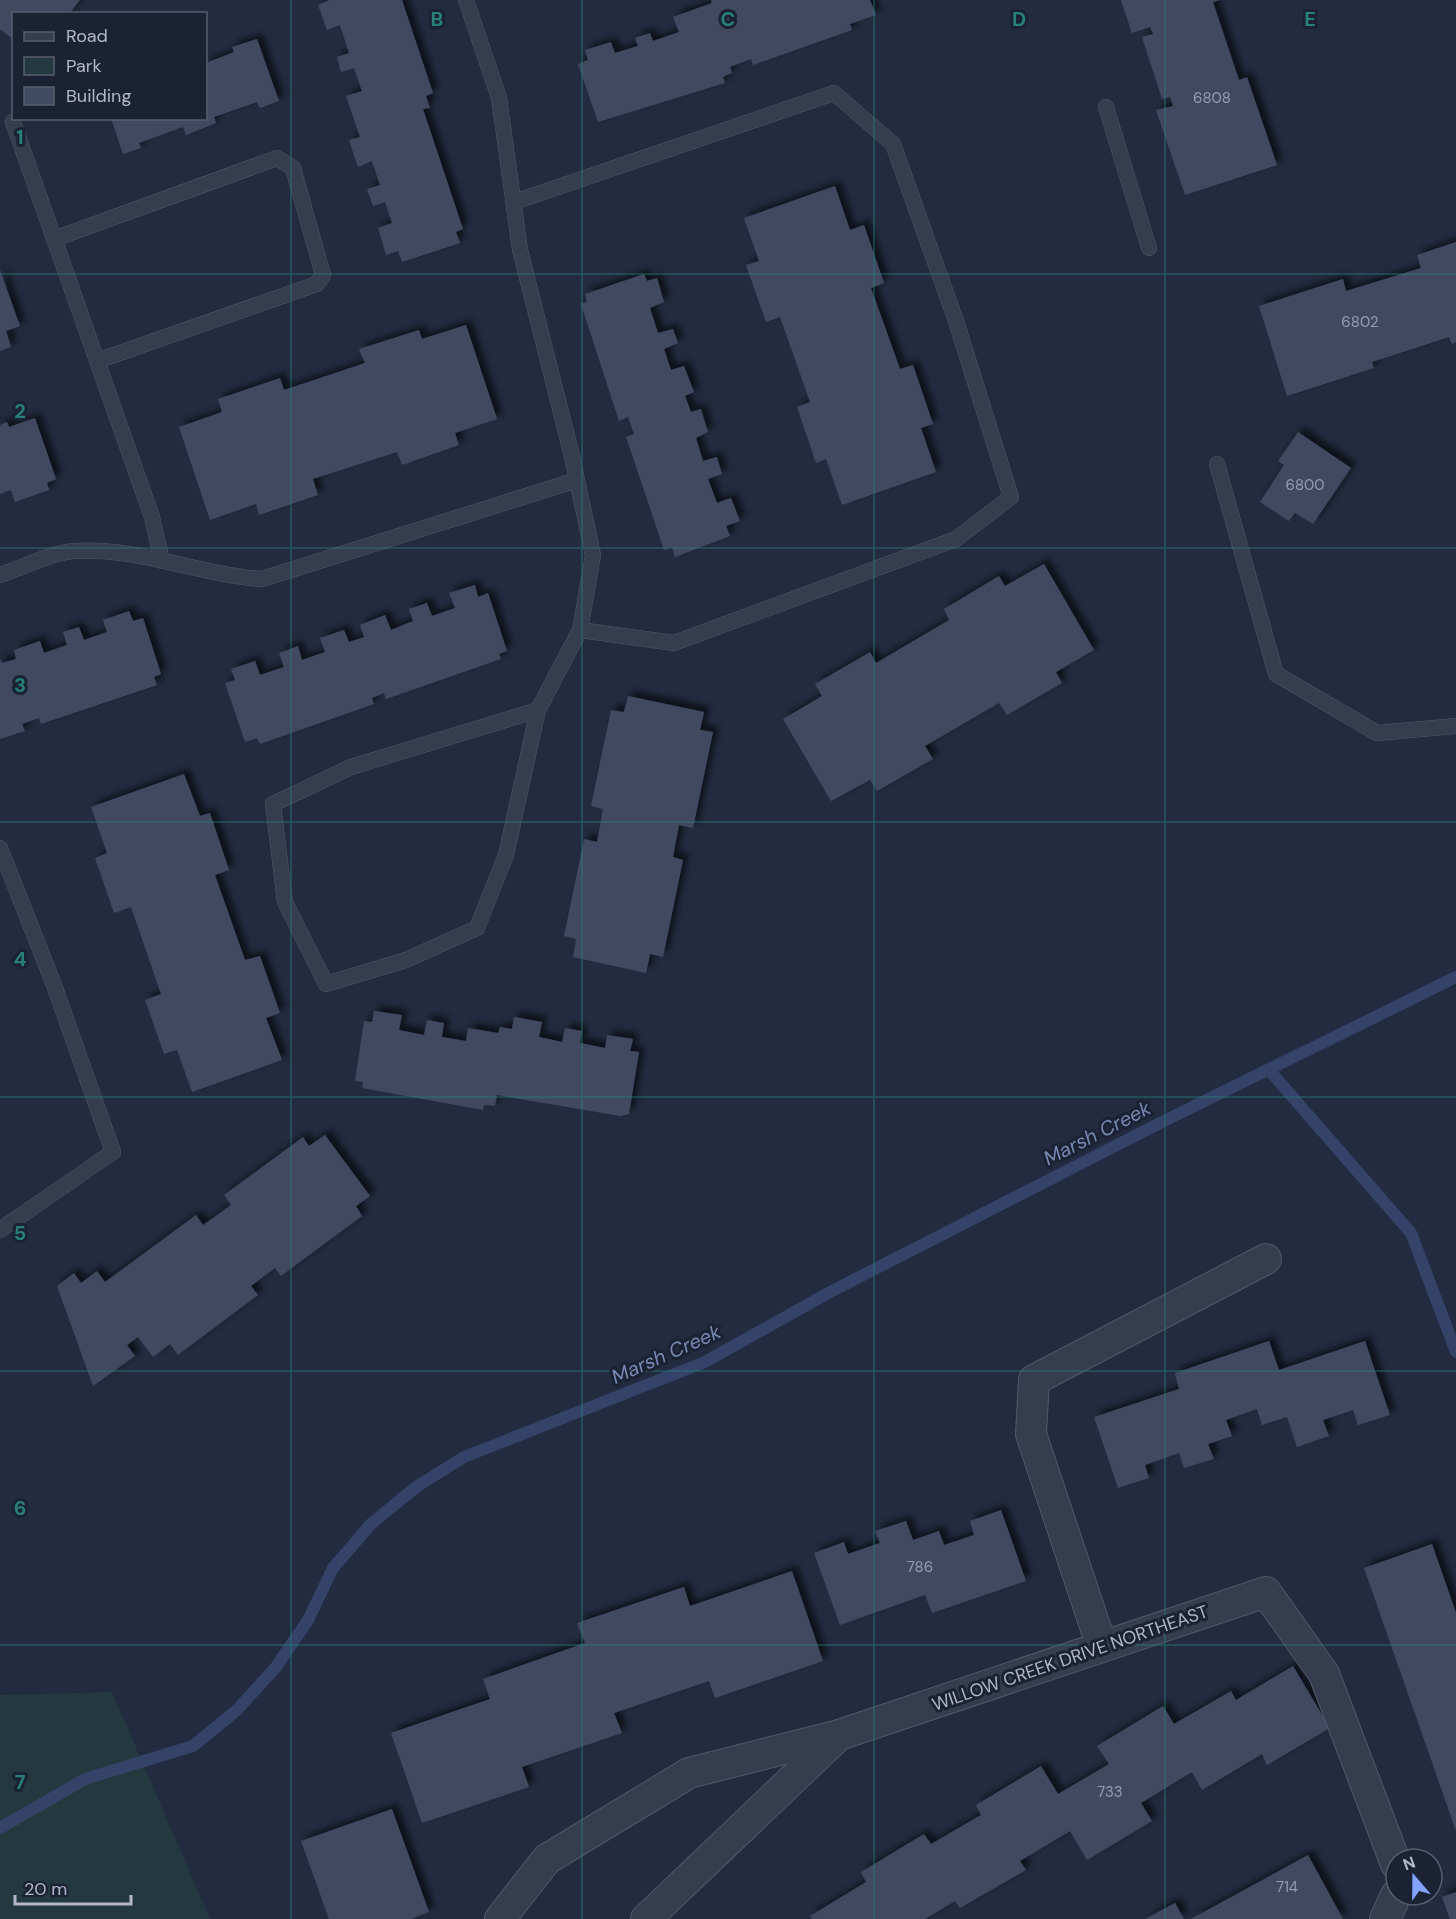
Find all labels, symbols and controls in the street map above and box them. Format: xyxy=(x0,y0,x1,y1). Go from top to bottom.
text: B xyxy=(431,6,443,32)
text: C xyxy=(721,6,735,32)
text: D xyxy=(1012,6,1026,32)
text: E xyxy=(1304,6,1316,32)
legend xyxy=(12,12,207,120)
text: Road xyxy=(66,24,108,48)
text: Park xyxy=(66,54,102,78)
text: Building xyxy=(66,84,131,108)
house number: 6808 xyxy=(1193,88,1231,108)
text: 1 xyxy=(16,124,24,150)
house number: 6802 xyxy=(1341,312,1379,332)
text: 2 xyxy=(14,398,26,424)
house number: 6800 xyxy=(1285,475,1325,495)
text: 3 xyxy=(14,672,26,698)
text: 4 xyxy=(14,946,27,972)
water label: Marsh Creek xyxy=(1039,1094,1156,1171)
text: 5 xyxy=(14,1220,26,1246)
water label: Marsh Creek xyxy=(607,1318,725,1390)
text: 6 xyxy=(14,1495,26,1521)
house number: 786 xyxy=(907,1557,933,1577)
street label: WILLOW CREEK DRIVE NORTHEAST xyxy=(929,1599,1211,1717)
text: 7 xyxy=(15,1769,26,1795)
house number: 733 xyxy=(1097,1782,1123,1802)
north arrow xyxy=(1384,1847,1444,1907)
text: N xyxy=(1400,1852,1418,1875)
scale bar xyxy=(15,1868,130,1906)
text: 20 m xyxy=(24,1877,67,1901)
house number: 714 xyxy=(1276,1877,1298,1897)

